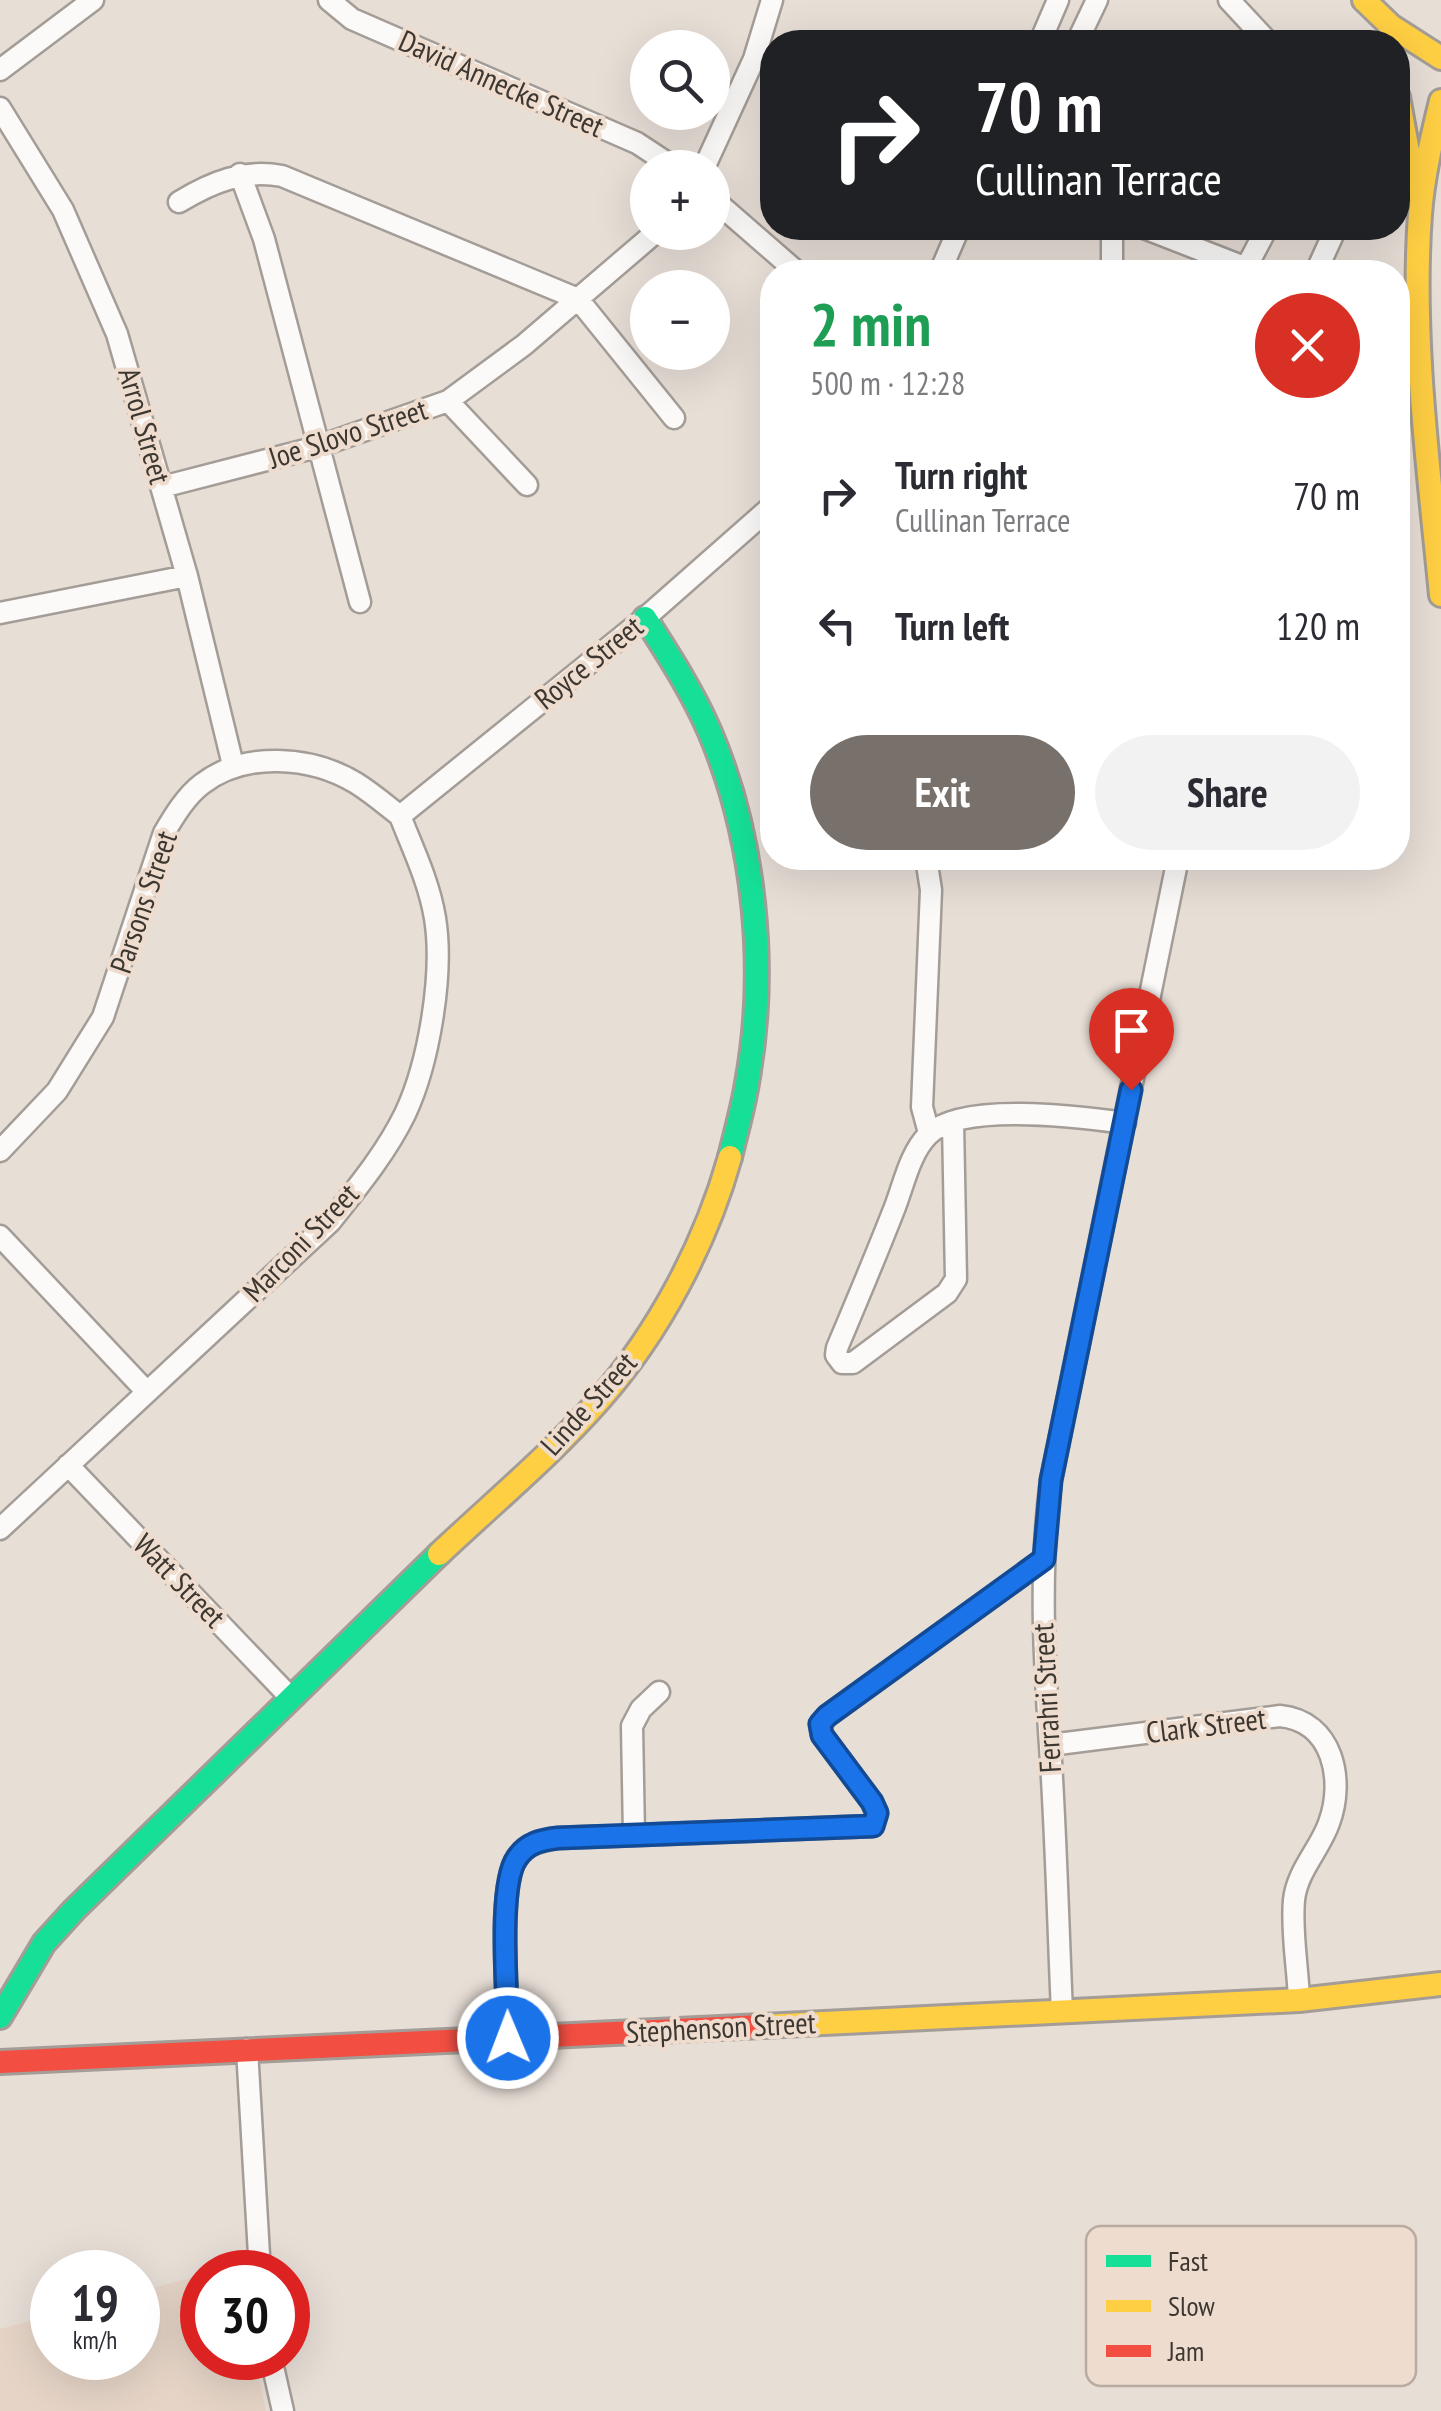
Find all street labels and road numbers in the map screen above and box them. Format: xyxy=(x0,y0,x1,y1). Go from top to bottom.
street label: David Annecke Street xyxy=(393,20,611,145)
street label: Arrol Street xyxy=(110,363,181,489)
street label: Joe Slovo Street xyxy=(262,388,432,477)
street label: Royce Street xyxy=(526,606,651,717)
street label: Parsons Street xyxy=(100,825,185,978)
street label: Marconi Street xyxy=(234,1174,367,1310)
street label: Linde Street xyxy=(531,1343,645,1463)
street label: Watt Street xyxy=(126,1525,235,1636)
street label: Ferrahri Street xyxy=(1022,1622,1069,1774)
street label: Clark Street xyxy=(1144,1698,1269,1751)
street label: Stephenson Street xyxy=(625,2002,817,2051)

